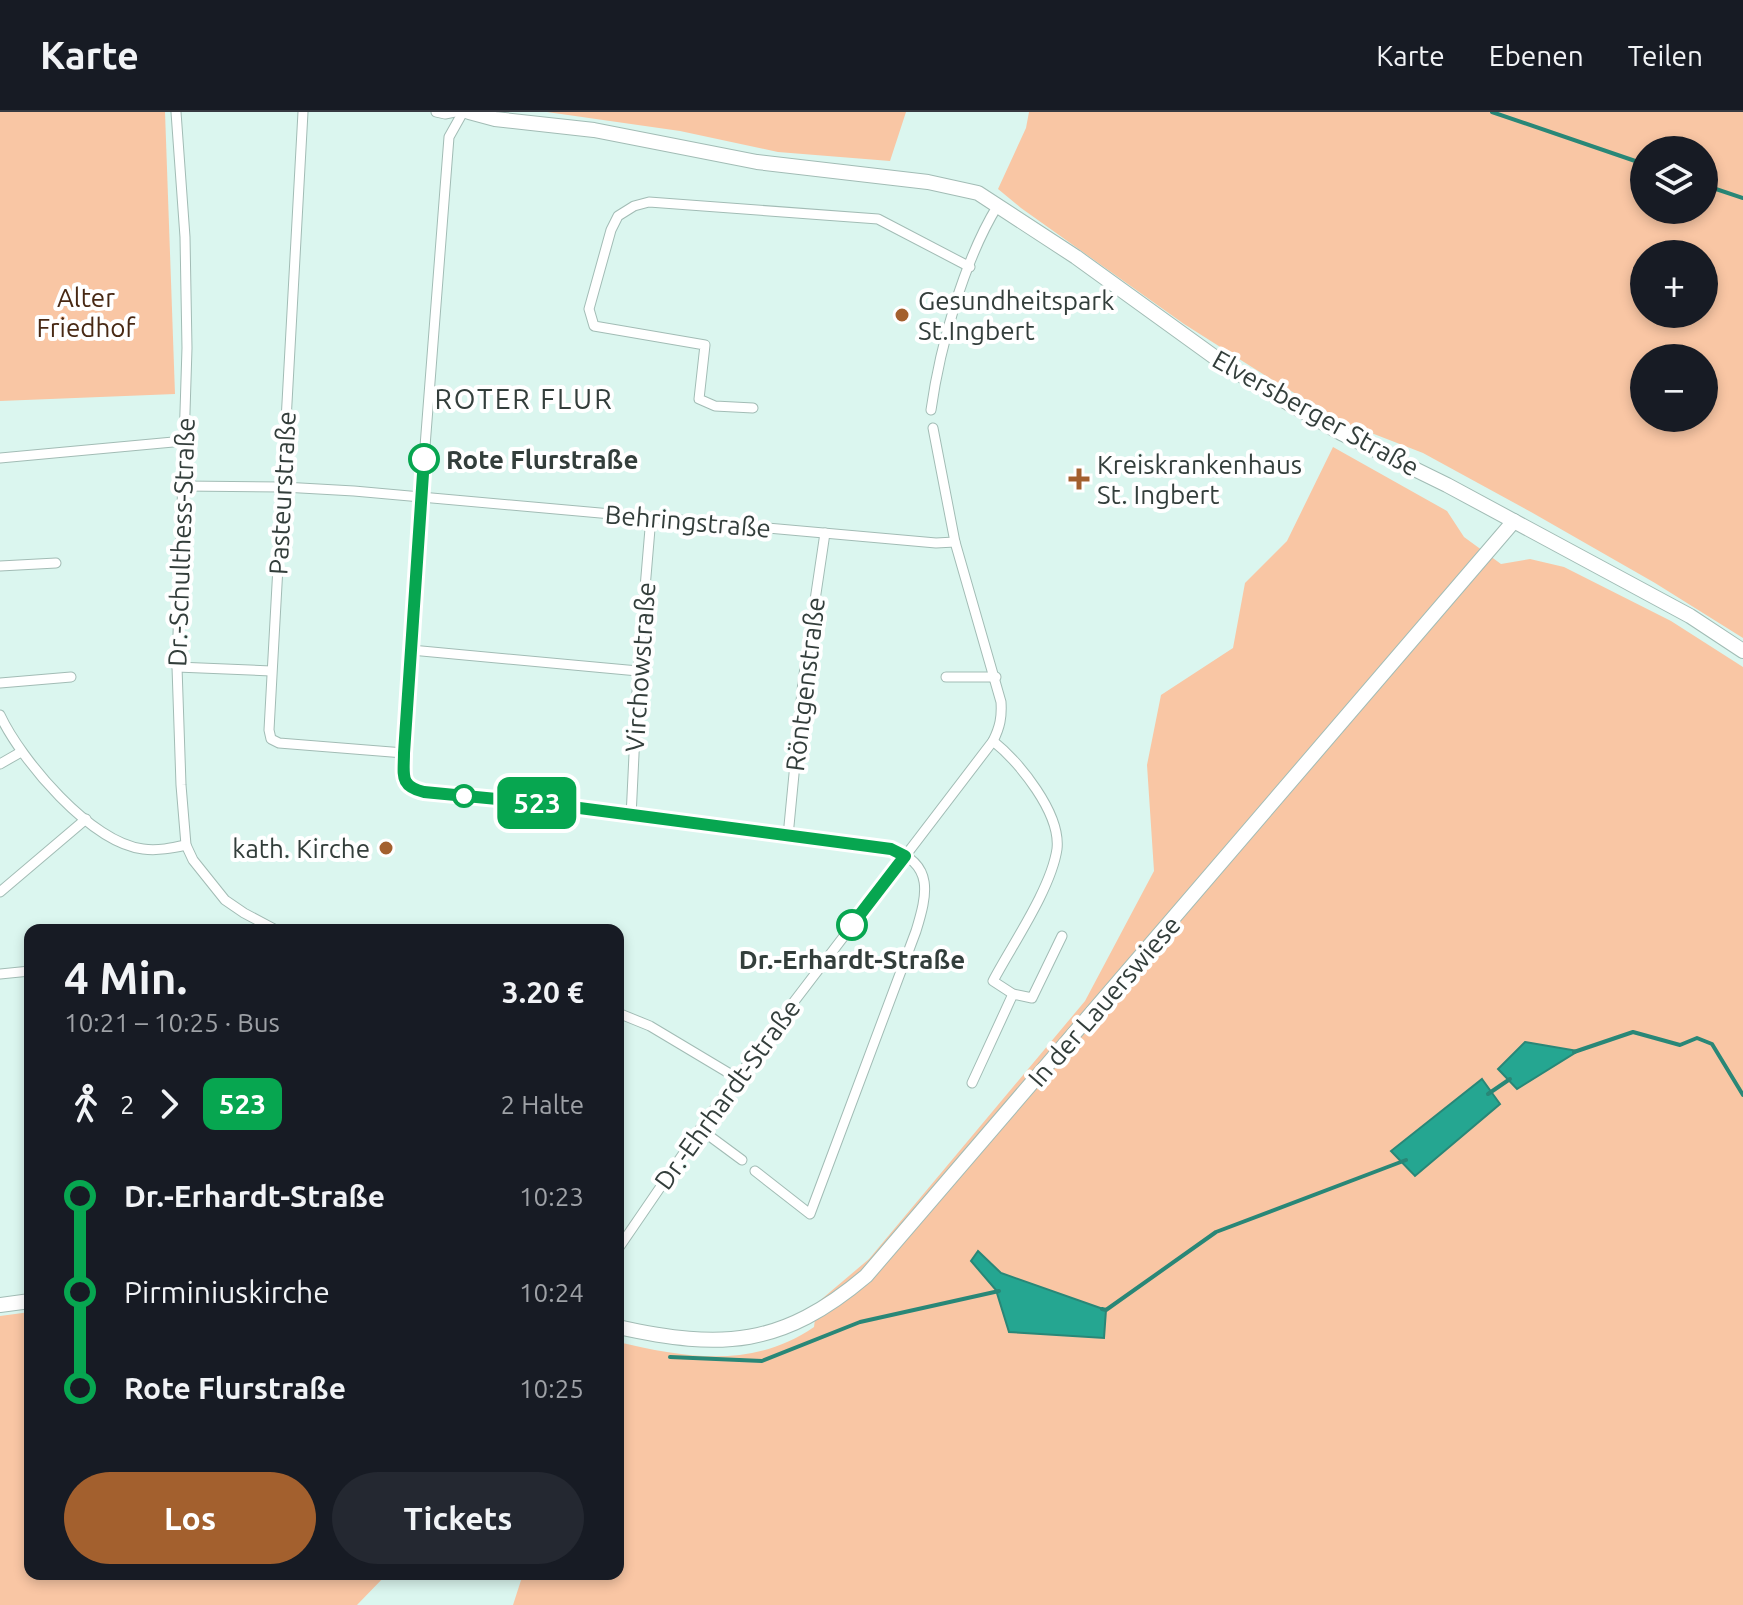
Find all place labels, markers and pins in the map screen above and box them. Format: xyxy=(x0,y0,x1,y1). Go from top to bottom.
place label: Gesundheitspark St.Ingbert xyxy=(918,286,1114,345)
marker: Gesundheitspark St.Ingbert xyxy=(893,306,911,324)
marker: Rote Flurstraße xyxy=(409,444,439,474)
place label: Rote Flurstraße xyxy=(446,445,638,474)
place label: Kreiskrankenhaus St. Ingbert xyxy=(1097,450,1302,509)
marker: Kreiskrankenhaus St. Ingbert xyxy=(1068,468,1090,490)
unlabelled marker xyxy=(453,785,475,807)
place label: kath. Kirche xyxy=(232,834,370,863)
marker: kath. Kirche xyxy=(377,839,395,857)
marker: Dr.-Erhardt-Straße xyxy=(837,910,867,940)
place label: Dr.-Erhardt-Straße xyxy=(739,945,965,974)

